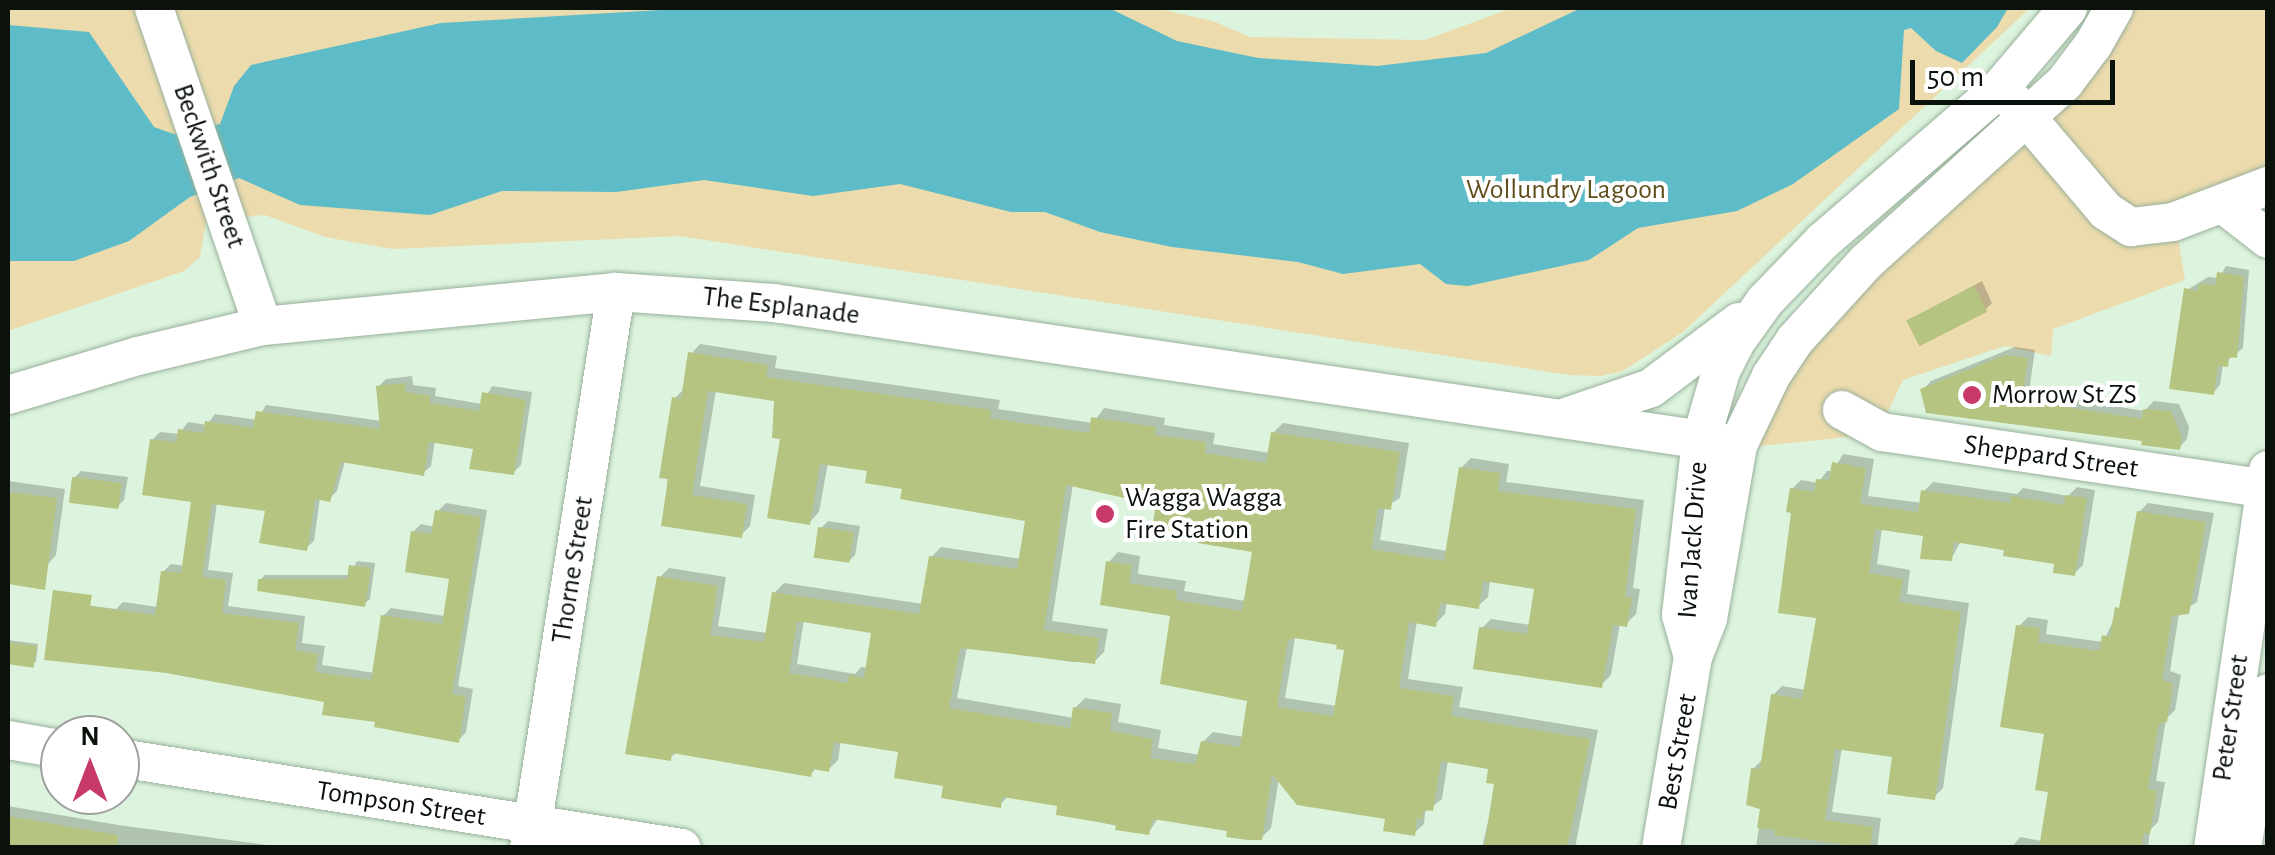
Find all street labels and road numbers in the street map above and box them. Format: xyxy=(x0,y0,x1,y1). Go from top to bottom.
street label: Beckwith Street xyxy=(165,80,253,252)
street label: The Esplanade xyxy=(701,280,861,332)
street label: Sheppard Street xyxy=(1962,428,2140,486)
street label: Ivan Jack Drive xyxy=(1671,460,1715,620)
street label: Thorne Street xyxy=(545,494,601,646)
street label: Peter Street xyxy=(2206,653,2256,783)
street label: Best Street xyxy=(1651,691,1705,813)
street label: Tompson Street xyxy=(314,774,488,834)

